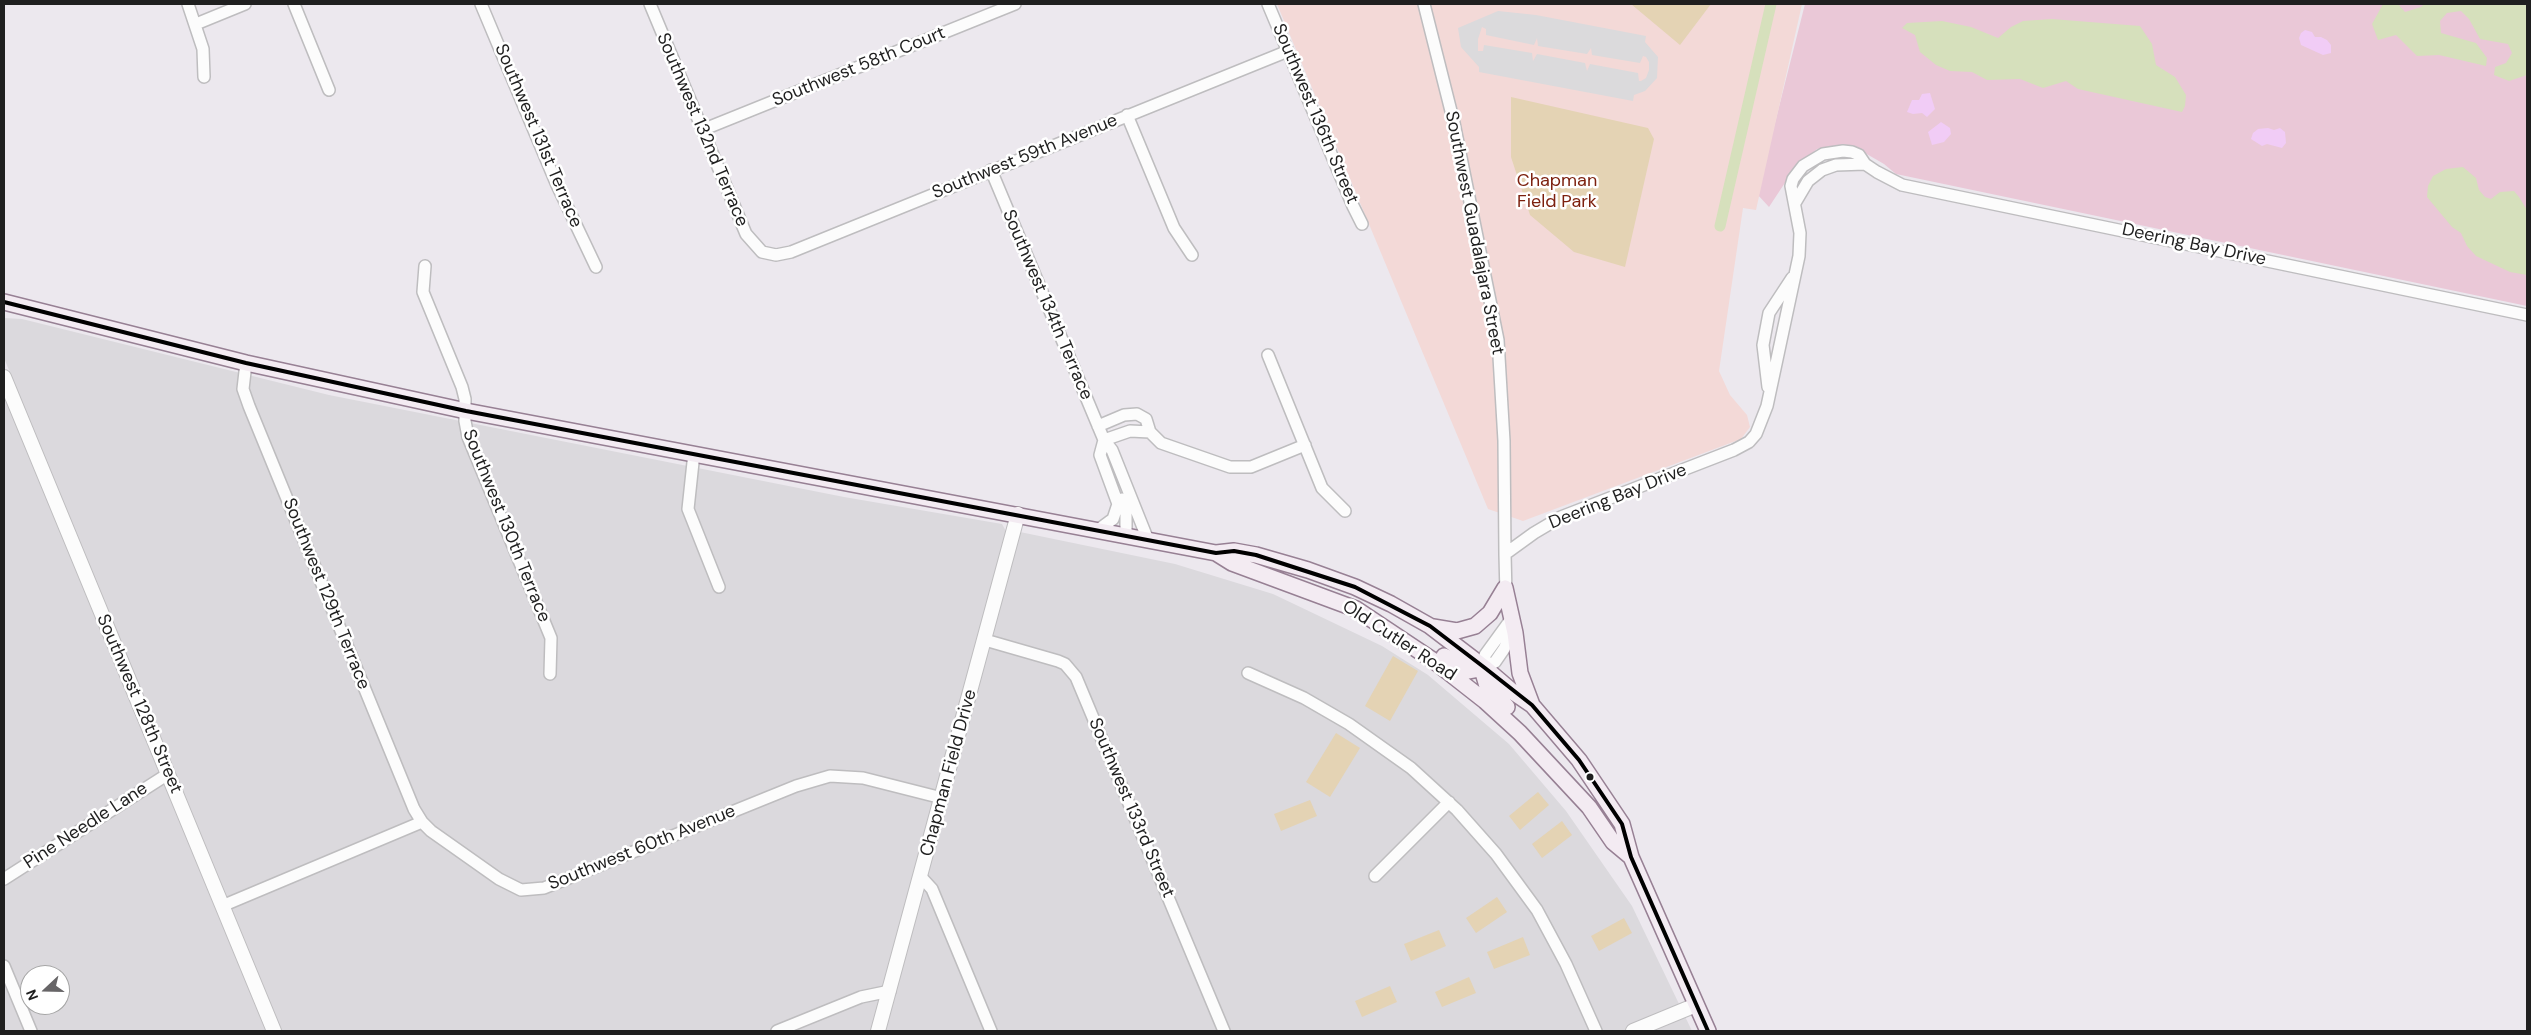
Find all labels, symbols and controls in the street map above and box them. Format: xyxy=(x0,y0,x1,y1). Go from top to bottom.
street label: Southwest 136th Street xyxy=(1267,21,1363,207)
street label: Southwest 58th Court xyxy=(769,22,949,112)
street label: Southwest 132nd Terrace xyxy=(651,30,753,230)
street label: Southwest 131st Terrace xyxy=(490,41,586,231)
street label: Southwest Guadalajara Street xyxy=(1440,109,1508,357)
street label: Southwest 59th Avenue xyxy=(929,110,1121,204)
park label: Chapman Field Park xyxy=(1517,170,1597,212)
street label: Southwest 134th Terrace xyxy=(997,207,1097,403)
street label: Deering Bay Drive xyxy=(2120,219,2268,271)
street label: Southwest 130th Terrace xyxy=(457,426,555,626)
street label: Deering Bay Drive xyxy=(1546,459,1690,535)
street label: Southwest 129th Terrace xyxy=(278,495,374,693)
street label: Old Cutler Road xyxy=(1338,596,1460,686)
street label: Southwest 128th Street xyxy=(91,611,187,797)
street label: Chapman Field Drive xyxy=(916,687,982,859)
street label: Southwest 133rd Street xyxy=(1083,715,1179,901)
unlabelled marker xyxy=(1585,772,1595,782)
street label: Pine Needle Lane xyxy=(20,778,152,874)
street label: Southwest 60th Avenue xyxy=(545,801,739,895)
north arrow xyxy=(20,965,70,1015)
text: N xyxy=(22,987,42,1003)

